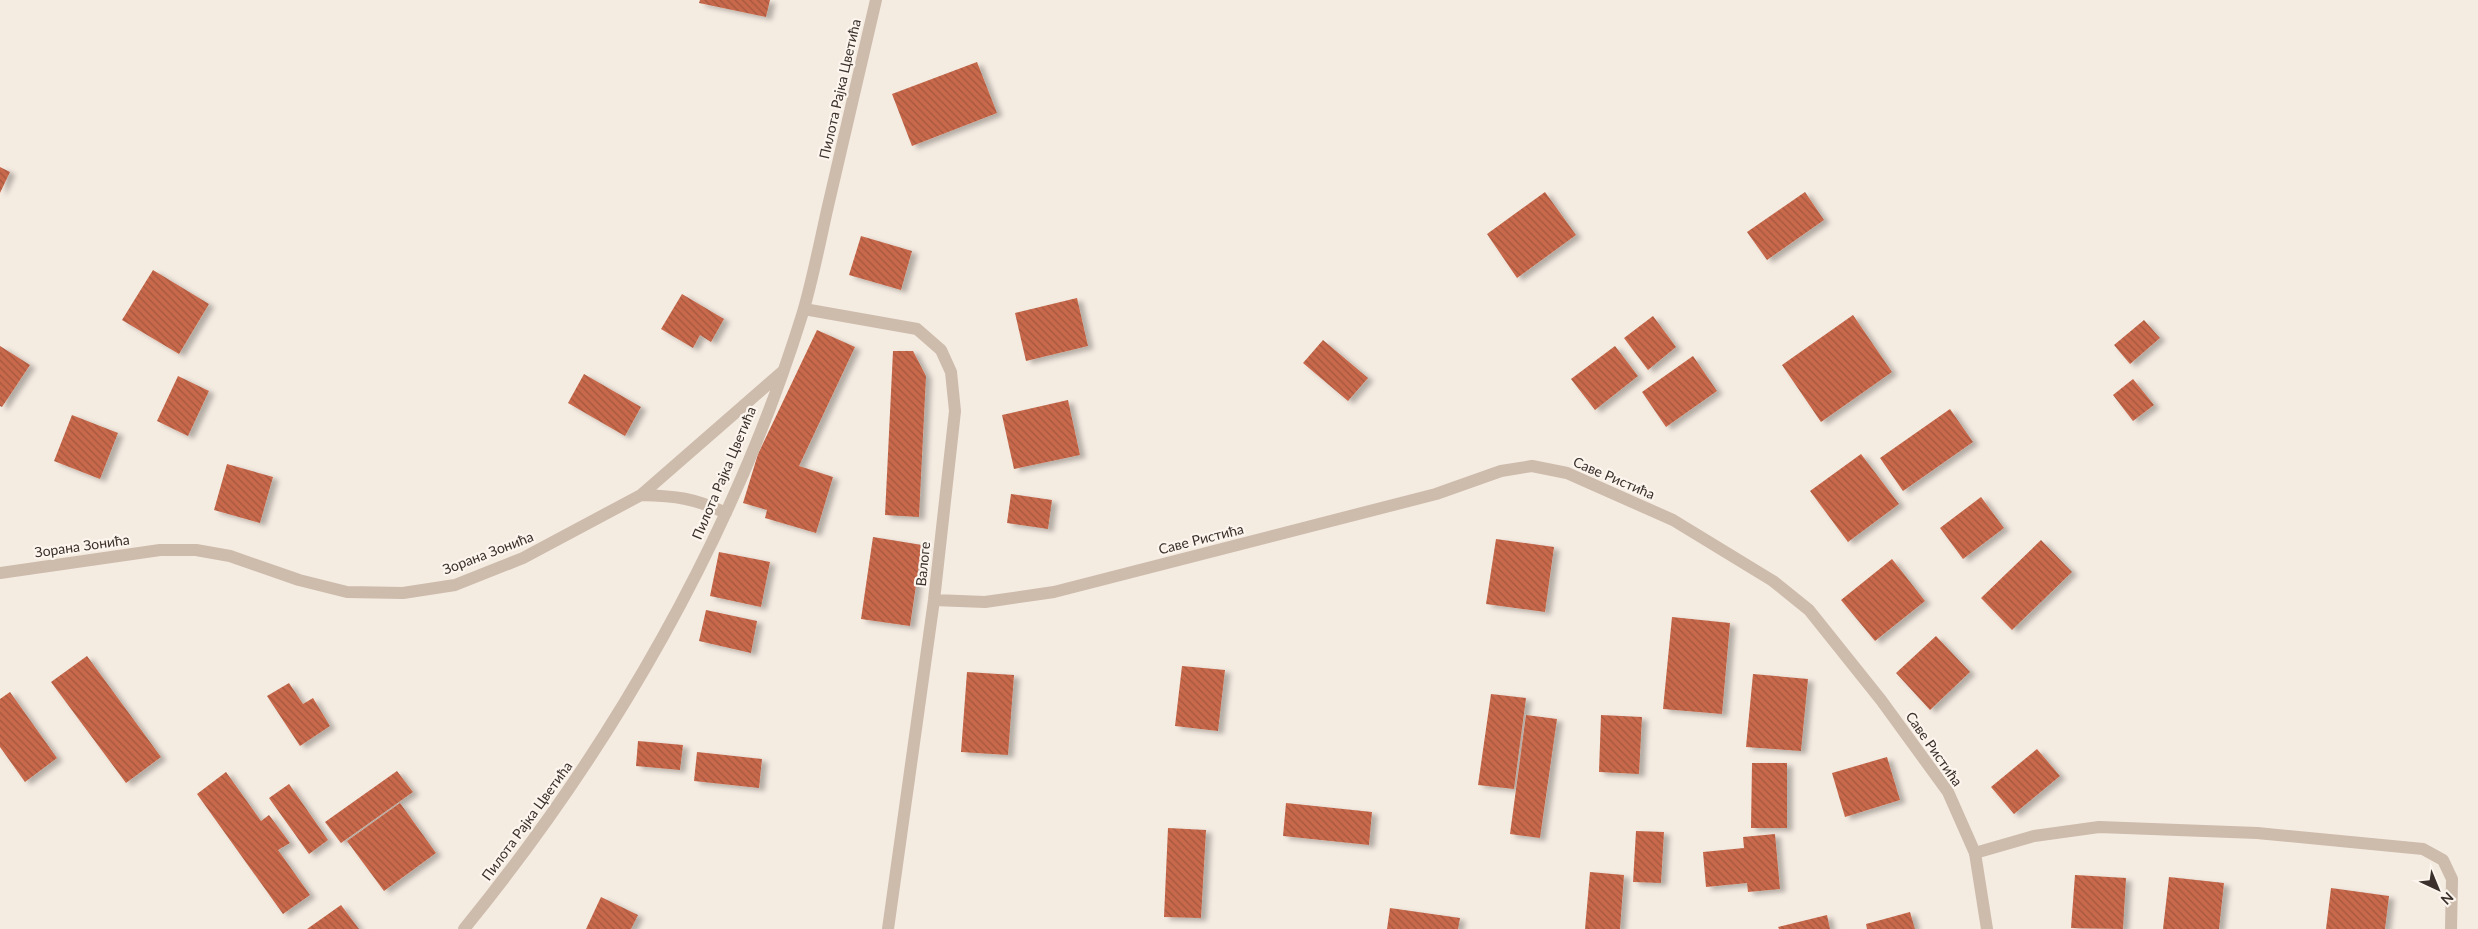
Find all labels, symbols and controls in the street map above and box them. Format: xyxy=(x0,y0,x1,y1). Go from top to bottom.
street label: Пилота Рајка Цветића xyxy=(815,17,864,160)
street label: Пилота Рајка Цветића xyxy=(688,404,759,542)
street label: Саве Ристића xyxy=(1571,453,1658,502)
street label: Саве Ристића xyxy=(1157,520,1245,557)
street label: Зорана Зонића xyxy=(440,527,536,578)
street label: Зорана Зонића xyxy=(33,530,131,561)
street label: Валоге xyxy=(912,541,933,587)
street label: Саве Ристића xyxy=(1902,708,1966,789)
street label: Пилота Рајка Цветића xyxy=(478,758,575,883)
north arrow xyxy=(2413,864,2463,914)
text: N xyxy=(2438,889,2457,909)

